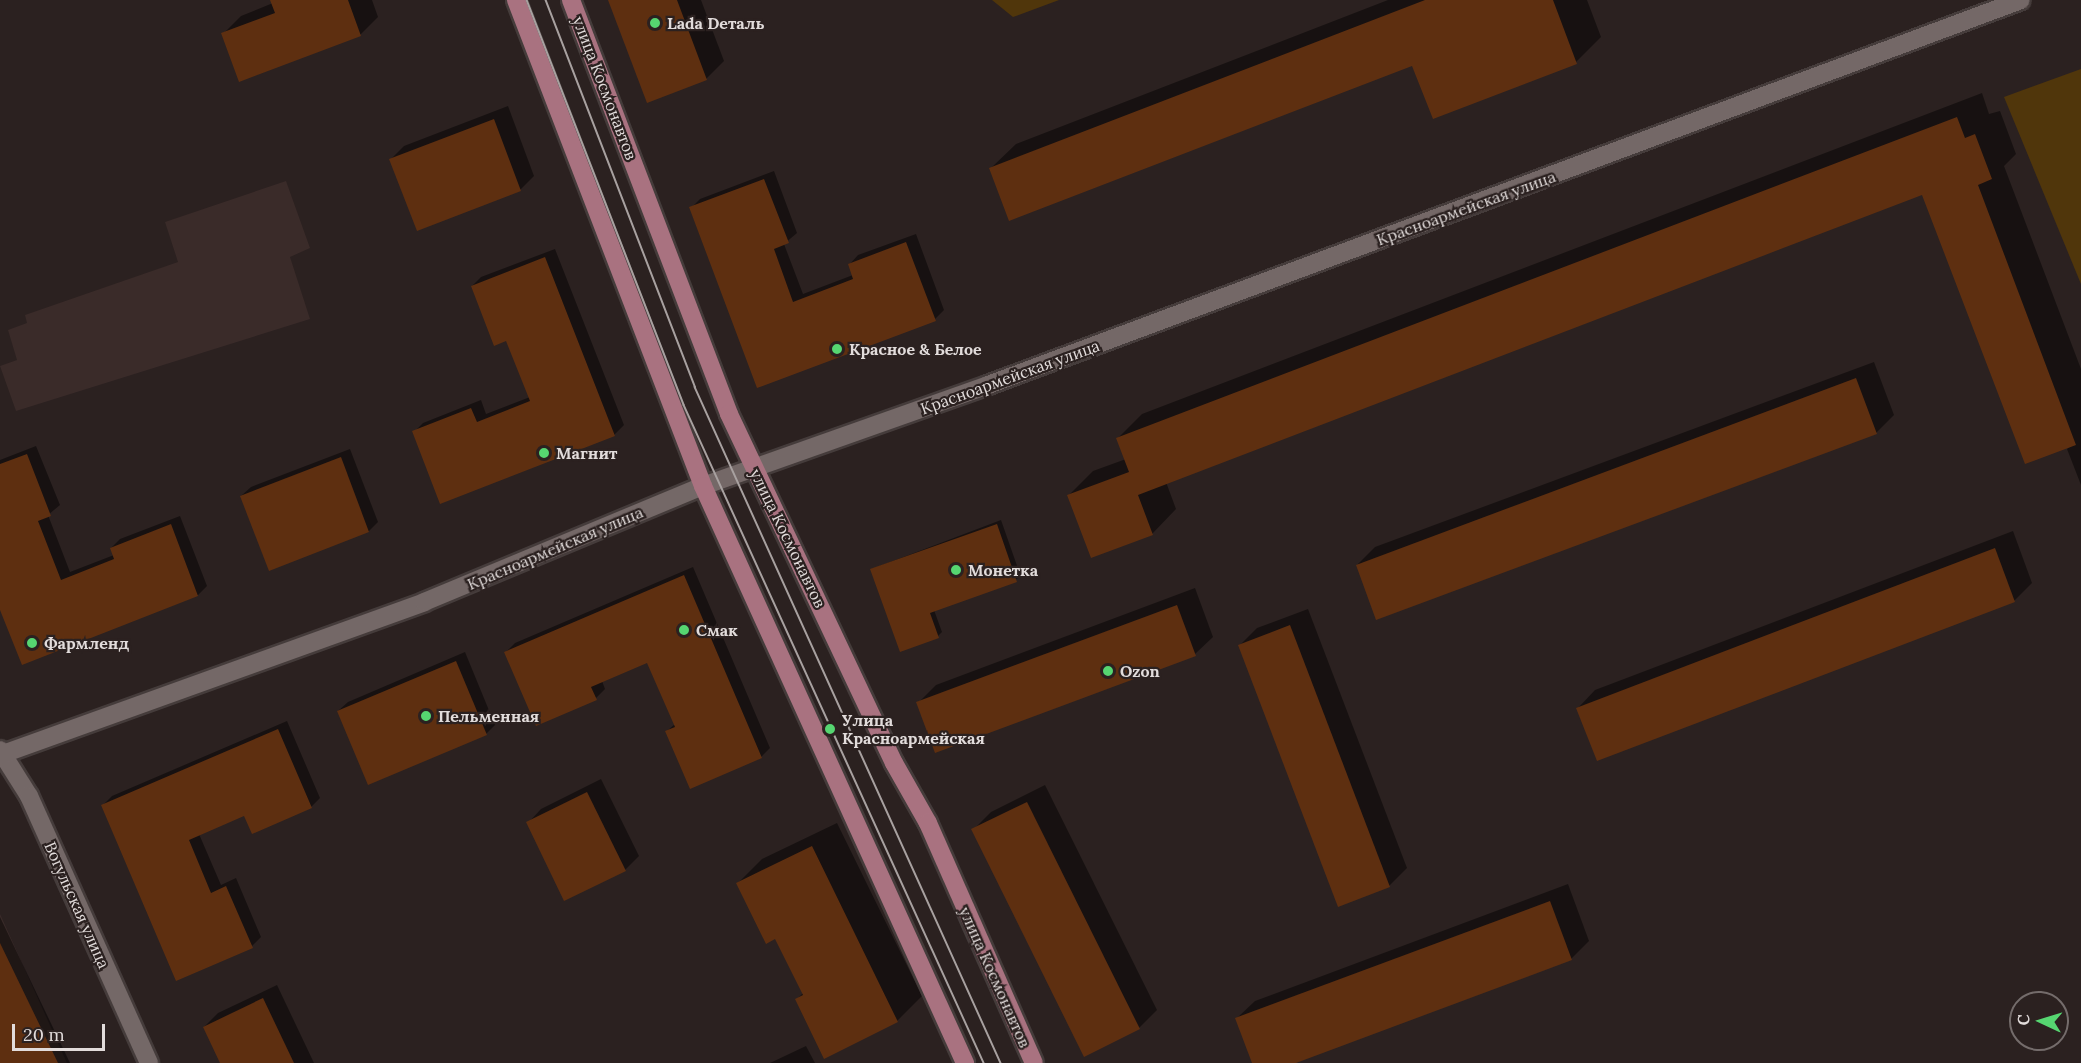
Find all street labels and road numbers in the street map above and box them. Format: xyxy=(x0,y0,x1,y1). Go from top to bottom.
street label: улица Космонавтов xyxy=(569,14,641,162)
street label: Красноармейская улица xyxy=(1374,167,1558,249)
street label: Красноармейская улица xyxy=(918,336,1102,418)
street label: улица Космонавтов xyxy=(746,465,830,611)
street label: Красноармейская улица xyxy=(464,502,646,594)
street label: Вогульская улица xyxy=(40,839,114,971)
street label: улица Космонавтов xyxy=(955,904,1035,1050)

